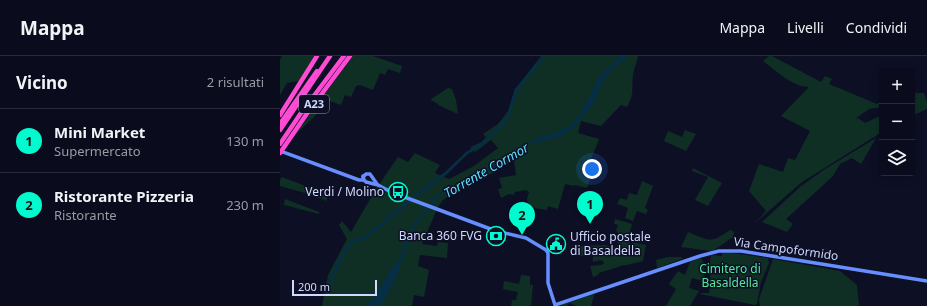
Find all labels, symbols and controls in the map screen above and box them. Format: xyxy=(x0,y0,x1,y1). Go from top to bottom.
text: Mappa xyxy=(20,15,85,41)
text: Mappa xyxy=(719,18,765,37)
text: Livelli xyxy=(787,18,824,37)
text: Condividi xyxy=(846,18,907,37)
map controls xyxy=(879,68,915,176)
button: + xyxy=(879,68,915,104)
text: Vicino xyxy=(16,71,68,94)
text: 2 risultati xyxy=(207,73,264,91)
road number: A23 xyxy=(299,95,329,113)
button: − xyxy=(879,104,915,140)
text: Mini Market xyxy=(54,122,145,142)
text: 1 xyxy=(25,132,33,150)
text: 130 m xyxy=(226,132,264,150)
water label: Torrente Cormor xyxy=(440,138,532,202)
button: layers xyxy=(879,140,915,176)
text: Supermercato xyxy=(54,142,141,160)
your location xyxy=(582,159,602,179)
bus stop icon: Verdi / Molino xyxy=(387,181,409,203)
place label: Verdi / Molino xyxy=(305,183,384,200)
text: Ristorante Pizzeria xyxy=(54,186,194,206)
pin: 1 xyxy=(577,191,603,224)
text: 2 xyxy=(25,196,33,214)
text: 230 m xyxy=(226,196,264,214)
pin: 2 xyxy=(509,202,535,235)
text: Ristorante xyxy=(54,206,117,224)
bank icon: Banca 360 FVG xyxy=(485,225,507,247)
place label: Banca 360 FVG xyxy=(399,227,482,244)
place label: Ufficio postale di Basaldella xyxy=(570,228,651,259)
public building icon: Ufficio postale di Basaldella xyxy=(545,233,567,255)
street label: Via Campoformido xyxy=(733,233,840,264)
park label: Cimitero di Basaldella xyxy=(699,260,761,291)
scale bar xyxy=(292,278,377,297)
text: 200 m xyxy=(298,279,330,294)

